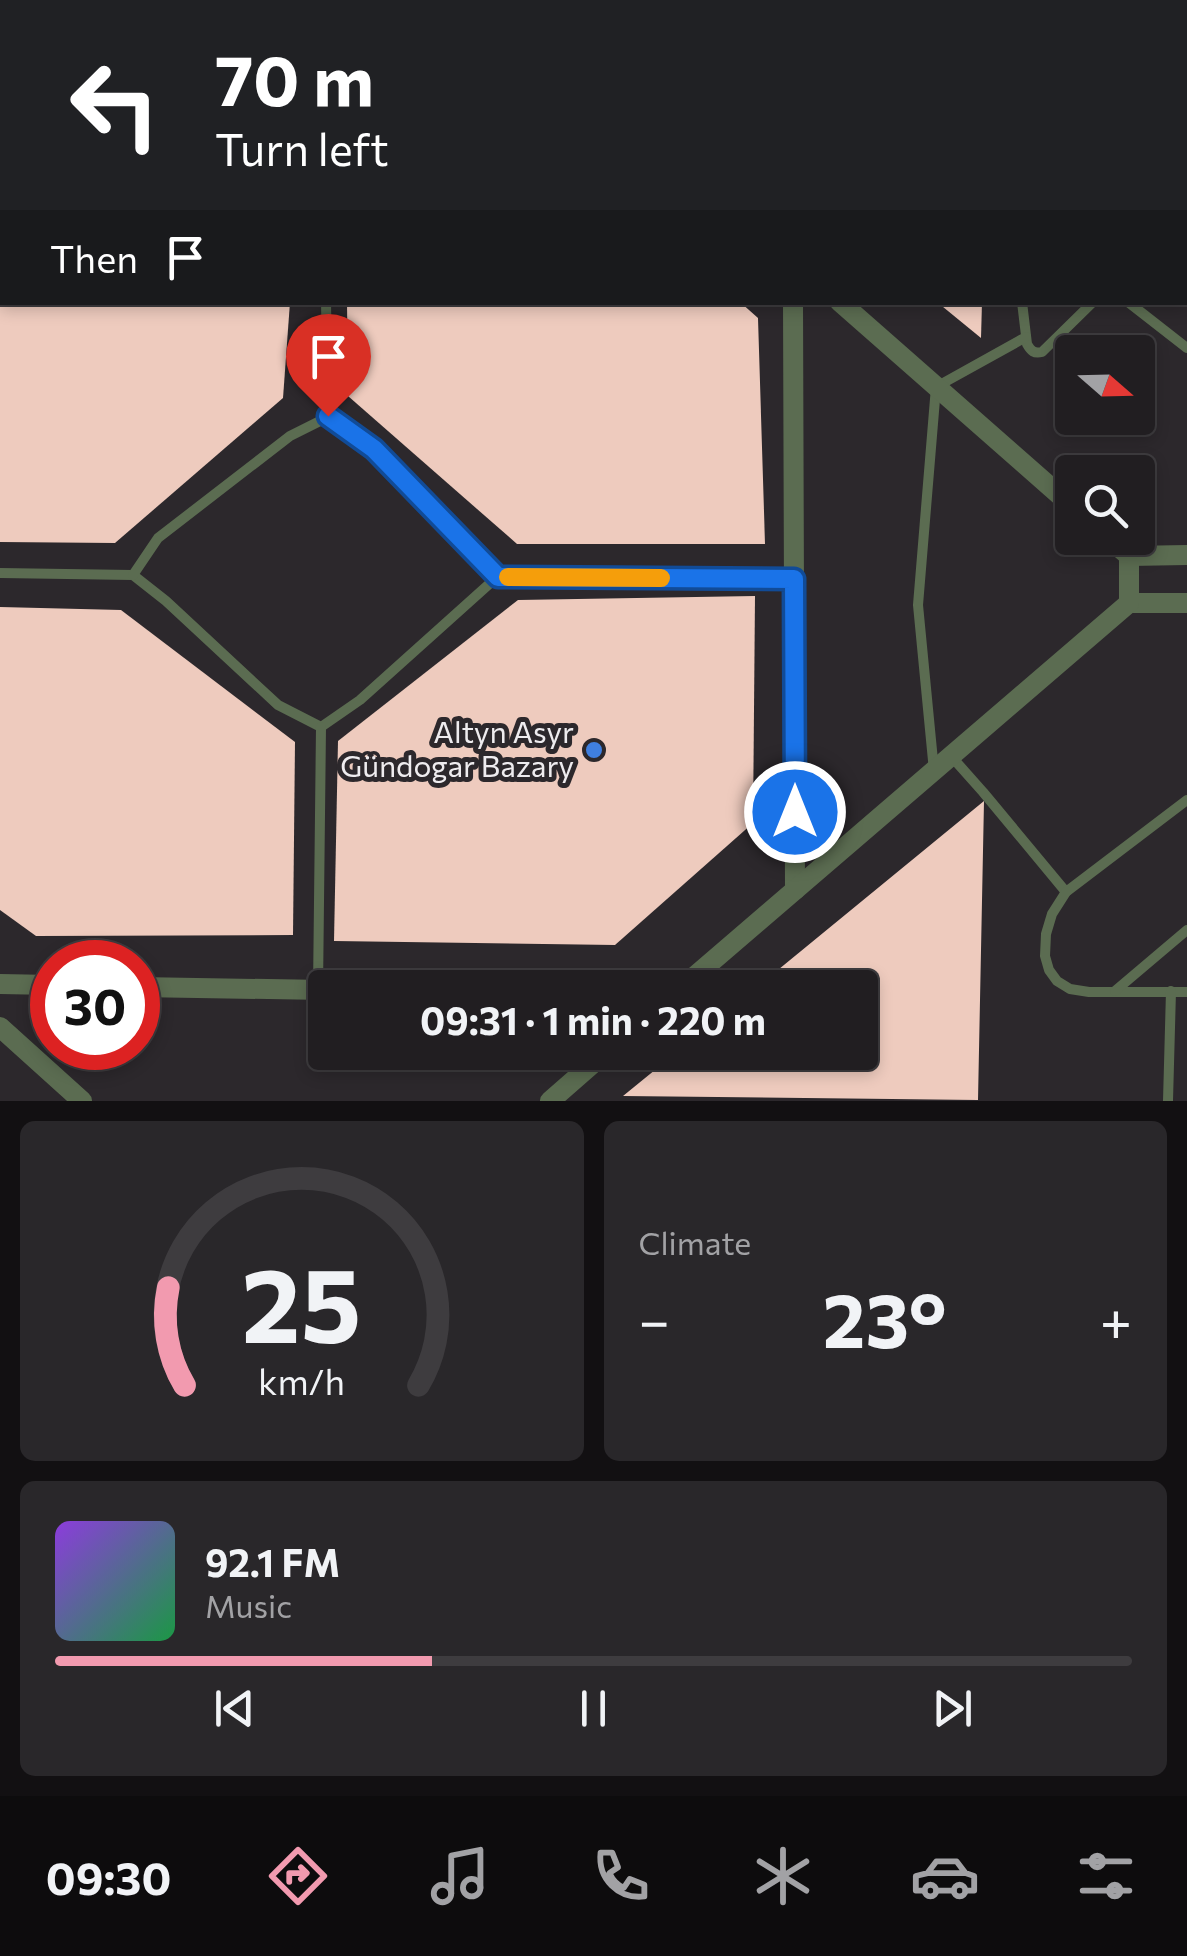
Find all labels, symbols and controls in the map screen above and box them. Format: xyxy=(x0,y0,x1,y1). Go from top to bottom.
text: 70 m xyxy=(215,35,374,120)
icon: left xyxy=(50,40,180,170)
text: Turn left xyxy=(215,120,389,175)
icon: arrive xyxy=(158,230,213,285)
text: Then xyxy=(50,234,138,281)
pin xyxy=(286,314,371,417)
icon: arrive xyxy=(301,329,356,384)
north arrow xyxy=(1055,335,1155,435)
map controls xyxy=(1055,335,1155,555)
button: search xyxy=(1055,455,1155,555)
place label: Altyn Asyr Gündogar Bazary xyxy=(340,712,574,783)
marker: Altyn Asyr Gündogar Bazary xyxy=(583,739,605,761)
position arrow xyxy=(743,760,847,864)
speed limit sign: 30 xyxy=(30,940,160,1070)
text: 09:31 · 1 min · 220 m xyxy=(420,996,766,1043)
text: Climate xyxy=(639,1222,751,1262)
text: 25 xyxy=(242,1237,362,1364)
text: 23° xyxy=(823,1272,947,1363)
text: − xyxy=(639,1285,670,1352)
text: + xyxy=(1100,1285,1132,1352)
text: km/h xyxy=(258,1359,345,1402)
text: 92.1 FM xyxy=(205,1538,340,1585)
text: Music xyxy=(205,1585,292,1625)
icon: previous xyxy=(207,1681,262,1736)
icon: pause xyxy=(566,1681,621,1736)
icon: next xyxy=(925,1681,980,1736)
icon: directions xyxy=(263,1841,333,1911)
icon: music xyxy=(425,1841,495,1911)
icon: phone xyxy=(586,1841,656,1911)
icon: climate xyxy=(748,1841,818,1911)
icon: car xyxy=(910,1841,980,1911)
icon: filters xyxy=(1071,1841,1141,1911)
text: 09:30 xyxy=(46,1849,171,1904)

